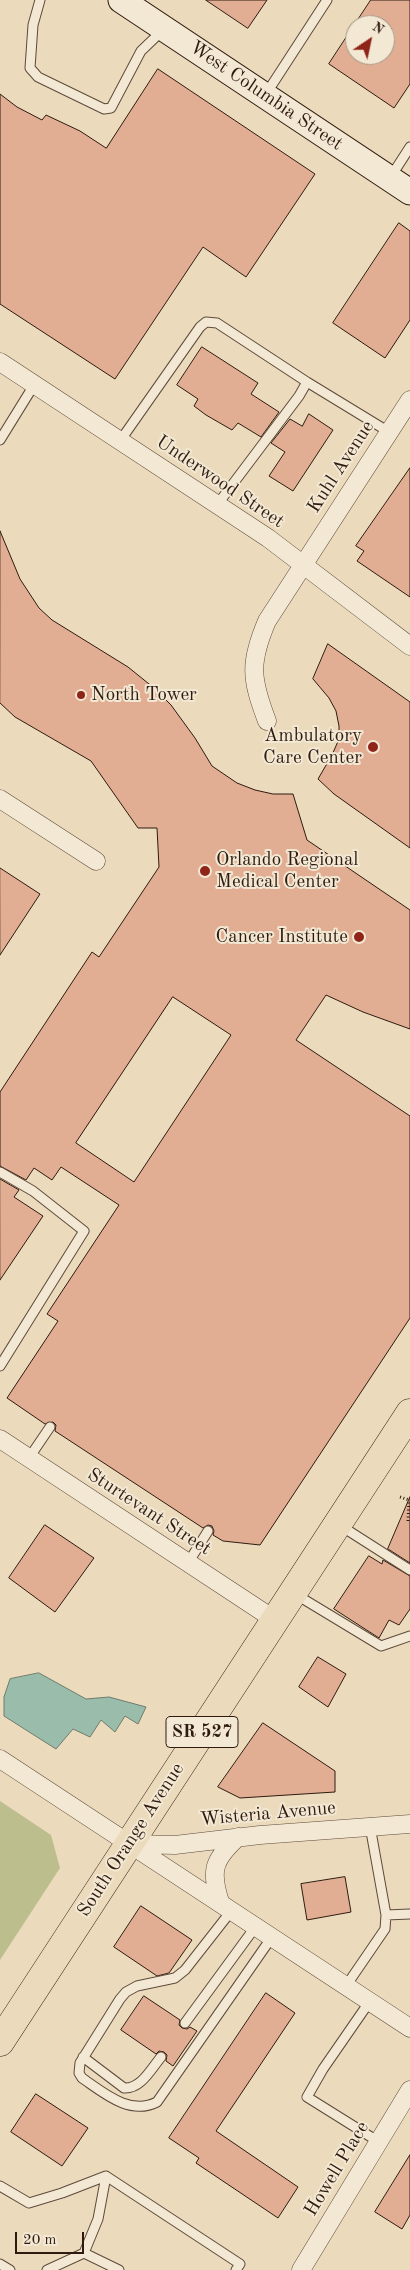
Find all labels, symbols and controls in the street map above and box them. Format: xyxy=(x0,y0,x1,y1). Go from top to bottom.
north arrow xyxy=(345,15,395,65)
text: N xyxy=(369,20,386,37)
street label: West Columbia Street xyxy=(185,36,347,156)
street label: Kuhl Avenue xyxy=(303,416,379,518)
street label: Underwood Street xyxy=(152,431,288,533)
place label: North Tower xyxy=(91,684,197,706)
marker: North Tower xyxy=(75,689,87,701)
place label: Ambulatory Care Center xyxy=(263,725,362,769)
marker: Ambulatory Care Center xyxy=(366,740,380,754)
place label: Orlando Regional Medical Center xyxy=(216,849,358,893)
marker: Orlando Regional Medical Center xyxy=(198,864,212,878)
place label: Cancer Institute xyxy=(216,926,348,948)
marker: Cancer Institute xyxy=(352,930,366,944)
street label: Sturtevant Street xyxy=(83,1463,215,1561)
road number: SR 527 xyxy=(166,1716,238,1748)
street label: South Orange Avenue xyxy=(73,1759,189,1921)
street label: Wisteria Avenue xyxy=(199,1797,337,1831)
street label: Howell Place xyxy=(300,2117,374,2221)
scale bar xyxy=(18,2222,86,2254)
text: 20 m xyxy=(23,2233,57,2248)

